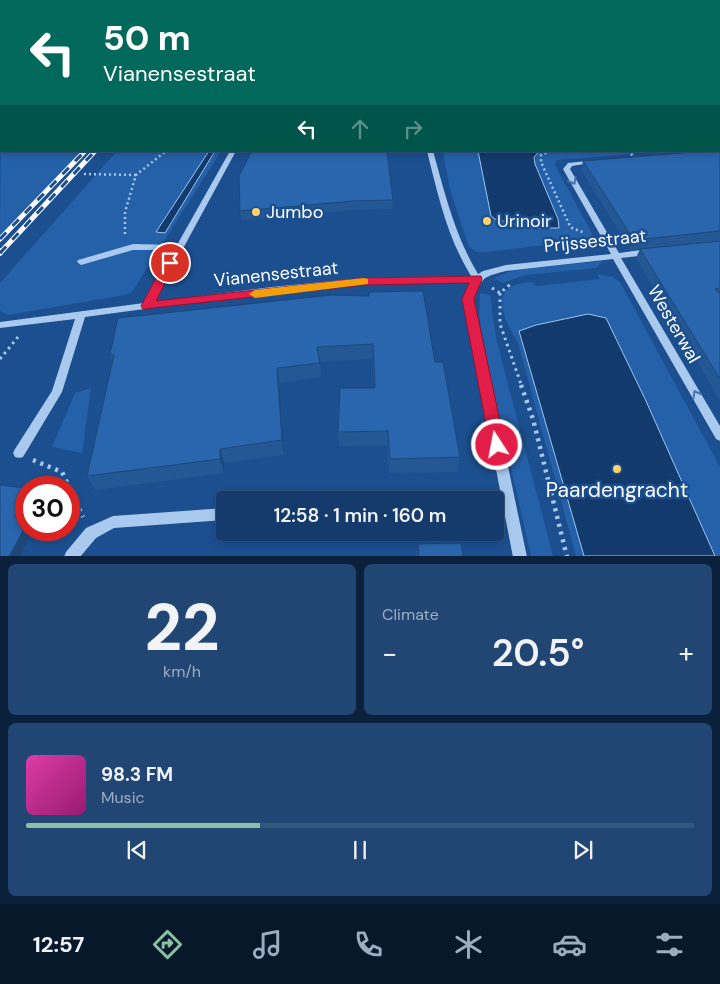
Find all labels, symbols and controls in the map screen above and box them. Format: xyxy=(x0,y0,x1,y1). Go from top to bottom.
text: 50 m xyxy=(103,15,191,61)
icon: left xyxy=(20,20,85,85)
text: Vianensestraat xyxy=(103,59,256,88)
icon: left xyxy=(293,115,321,143)
icon: ahead xyxy=(346,115,374,143)
icon: right xyxy=(399,115,427,143)
one-way arrow xyxy=(567,176,577,185)
place label: Jumbo xyxy=(266,200,323,224)
marker: Jumbo xyxy=(250,206,262,218)
place label: Urinoir xyxy=(497,209,552,233)
marker: Urinoir xyxy=(481,215,493,227)
street label: Prijssestraat xyxy=(543,224,647,258)
pin xyxy=(149,242,191,284)
icon: arrive xyxy=(156,249,184,277)
street label: Vianensestraat xyxy=(213,256,339,292)
street label: Westerwal xyxy=(642,281,706,367)
one-way arrow xyxy=(692,390,702,399)
position arrow xyxy=(470,418,522,470)
marker: Paardengracht xyxy=(611,463,623,475)
speed limit sign: 30 xyxy=(15,476,80,541)
place label: Paardengracht xyxy=(546,476,688,504)
text: 12:58 · 1 min · 160 m xyxy=(274,503,446,528)
text: 22 xyxy=(144,586,220,670)
text: Climate xyxy=(382,604,439,625)
text: 20.5° xyxy=(492,628,584,678)
text: − xyxy=(382,635,397,672)
text: + xyxy=(679,635,694,672)
text: km/h xyxy=(163,661,201,682)
text: 98.3 FM xyxy=(101,762,173,787)
text: Music xyxy=(101,787,145,808)
icon: previous xyxy=(123,836,151,864)
icon: pause xyxy=(346,836,374,864)
icon: next xyxy=(569,836,597,864)
icon: directions xyxy=(150,927,185,962)
icon: music xyxy=(250,927,285,962)
icon: phone xyxy=(351,927,386,962)
icon: climate xyxy=(451,927,486,962)
icon: car xyxy=(552,927,587,962)
icon: filters xyxy=(652,927,687,962)
text: 12:57 xyxy=(33,930,84,959)

